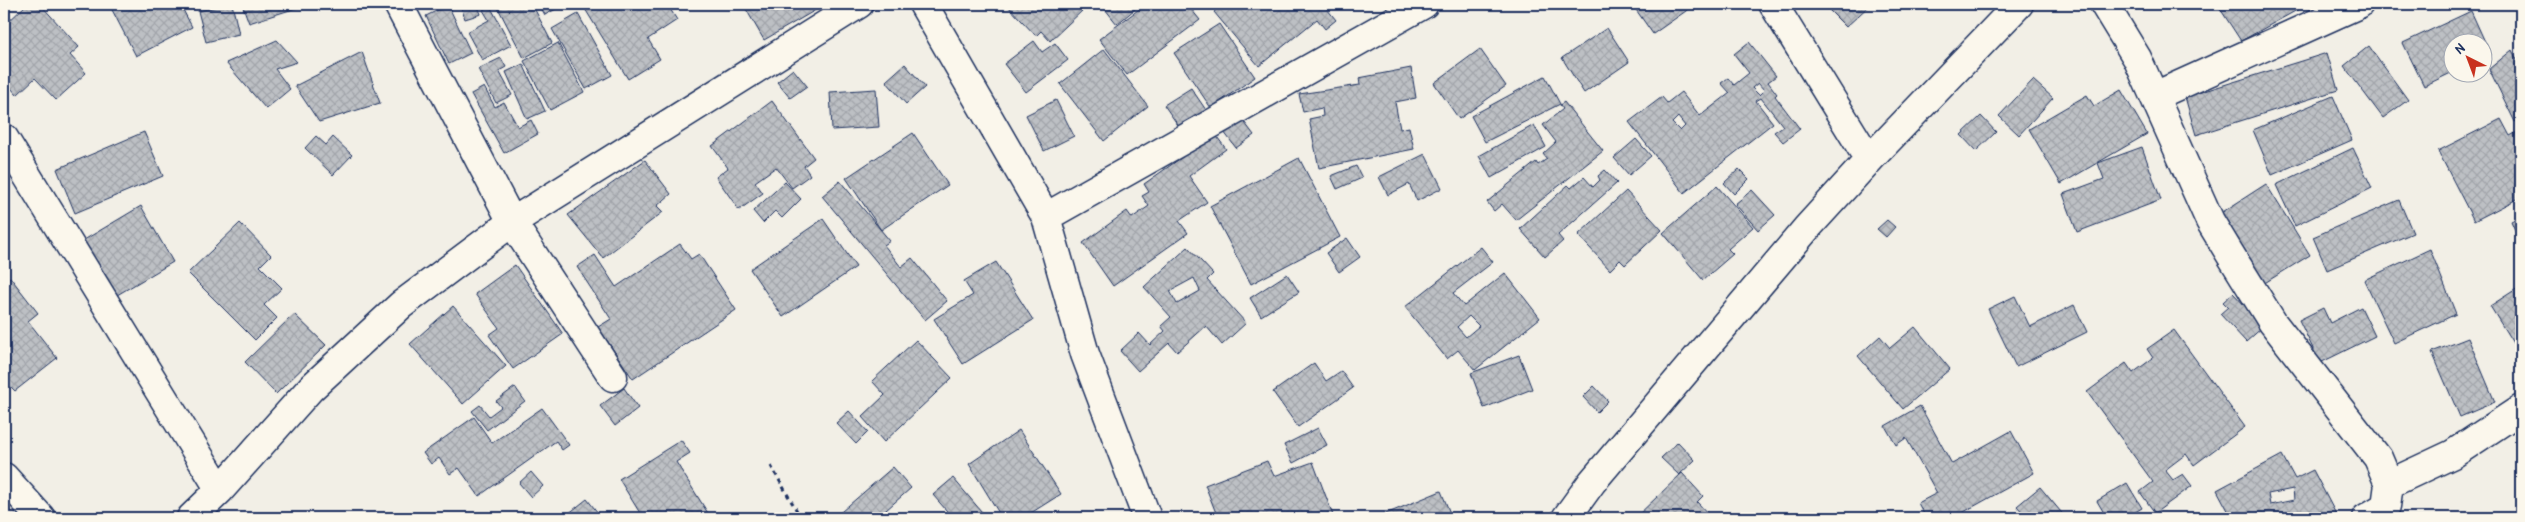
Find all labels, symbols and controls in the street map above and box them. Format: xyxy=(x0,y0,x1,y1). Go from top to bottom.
north arrow xyxy=(2442,32,2492,82)
text: N xyxy=(2450,38,2468,58)

